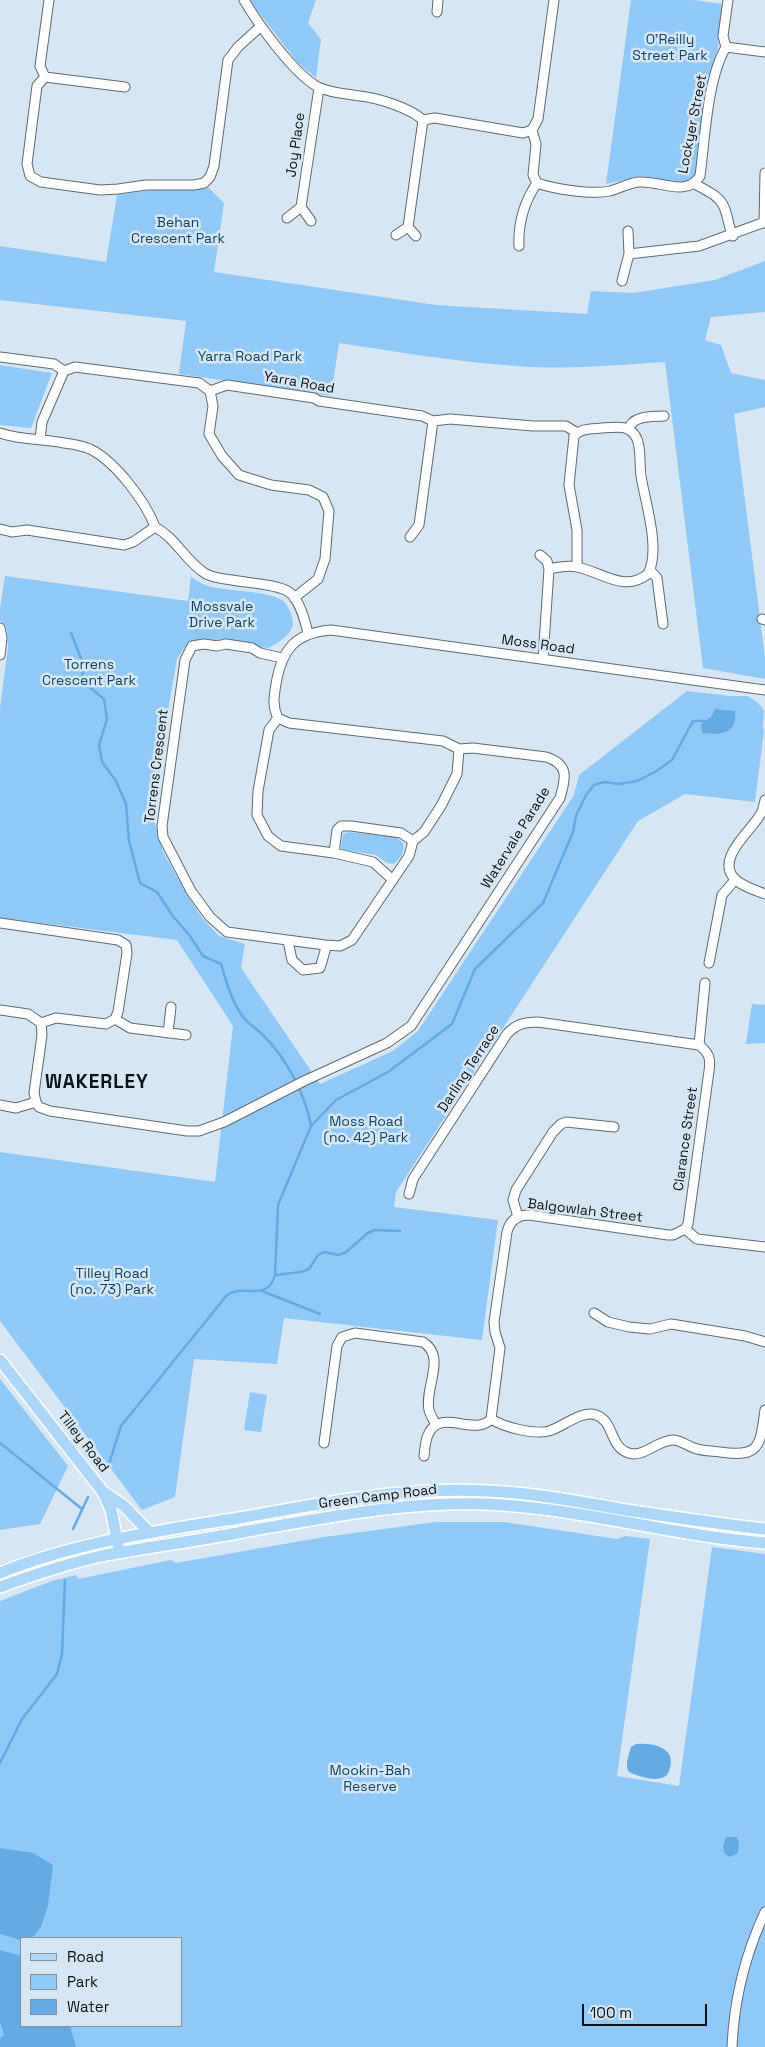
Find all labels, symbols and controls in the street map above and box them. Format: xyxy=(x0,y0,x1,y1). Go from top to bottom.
park label: O'Reilly Street Park xyxy=(632,32,708,64)
street label: Lockyer Street xyxy=(675,73,711,175)
street label: Joy Place xyxy=(283,112,309,178)
park label: Behan Crescent Park xyxy=(131,215,225,248)
park label: Yarra Road Park xyxy=(198,349,302,365)
street label: Yarra Road xyxy=(262,368,336,398)
park label: Mossvale Drive Park xyxy=(189,599,255,632)
street label: Moss Road xyxy=(500,632,576,658)
park label: Torrens Crescent Park xyxy=(42,657,136,690)
street label: Torrens Crescent xyxy=(142,708,172,824)
street label: Watervale Parade xyxy=(478,784,554,892)
street label: Darling Terrace xyxy=(435,1022,503,1116)
district label: WAKERLEY xyxy=(44,1072,150,1094)
street label: Clarance Street xyxy=(670,1086,702,1192)
park label: Moss Road (no. 42) Park xyxy=(324,1114,408,1146)
street label: Balgowlah Street xyxy=(526,1196,644,1226)
park label: Tilley Road (no. 73) Park xyxy=(70,1266,154,1298)
street label: Tilley Road xyxy=(54,1408,112,1476)
street label: Green Camp Road xyxy=(318,1481,438,1513)
park label: Mookin-Bah Reserve xyxy=(329,1763,411,1795)
legend xyxy=(20,1937,182,2027)
text: Road xyxy=(67,1947,104,1966)
text: Park xyxy=(67,1972,98,1991)
scale bar xyxy=(585,1994,710,2026)
text: Water xyxy=(67,1997,109,2016)
text: 100 m xyxy=(590,2003,632,2022)

